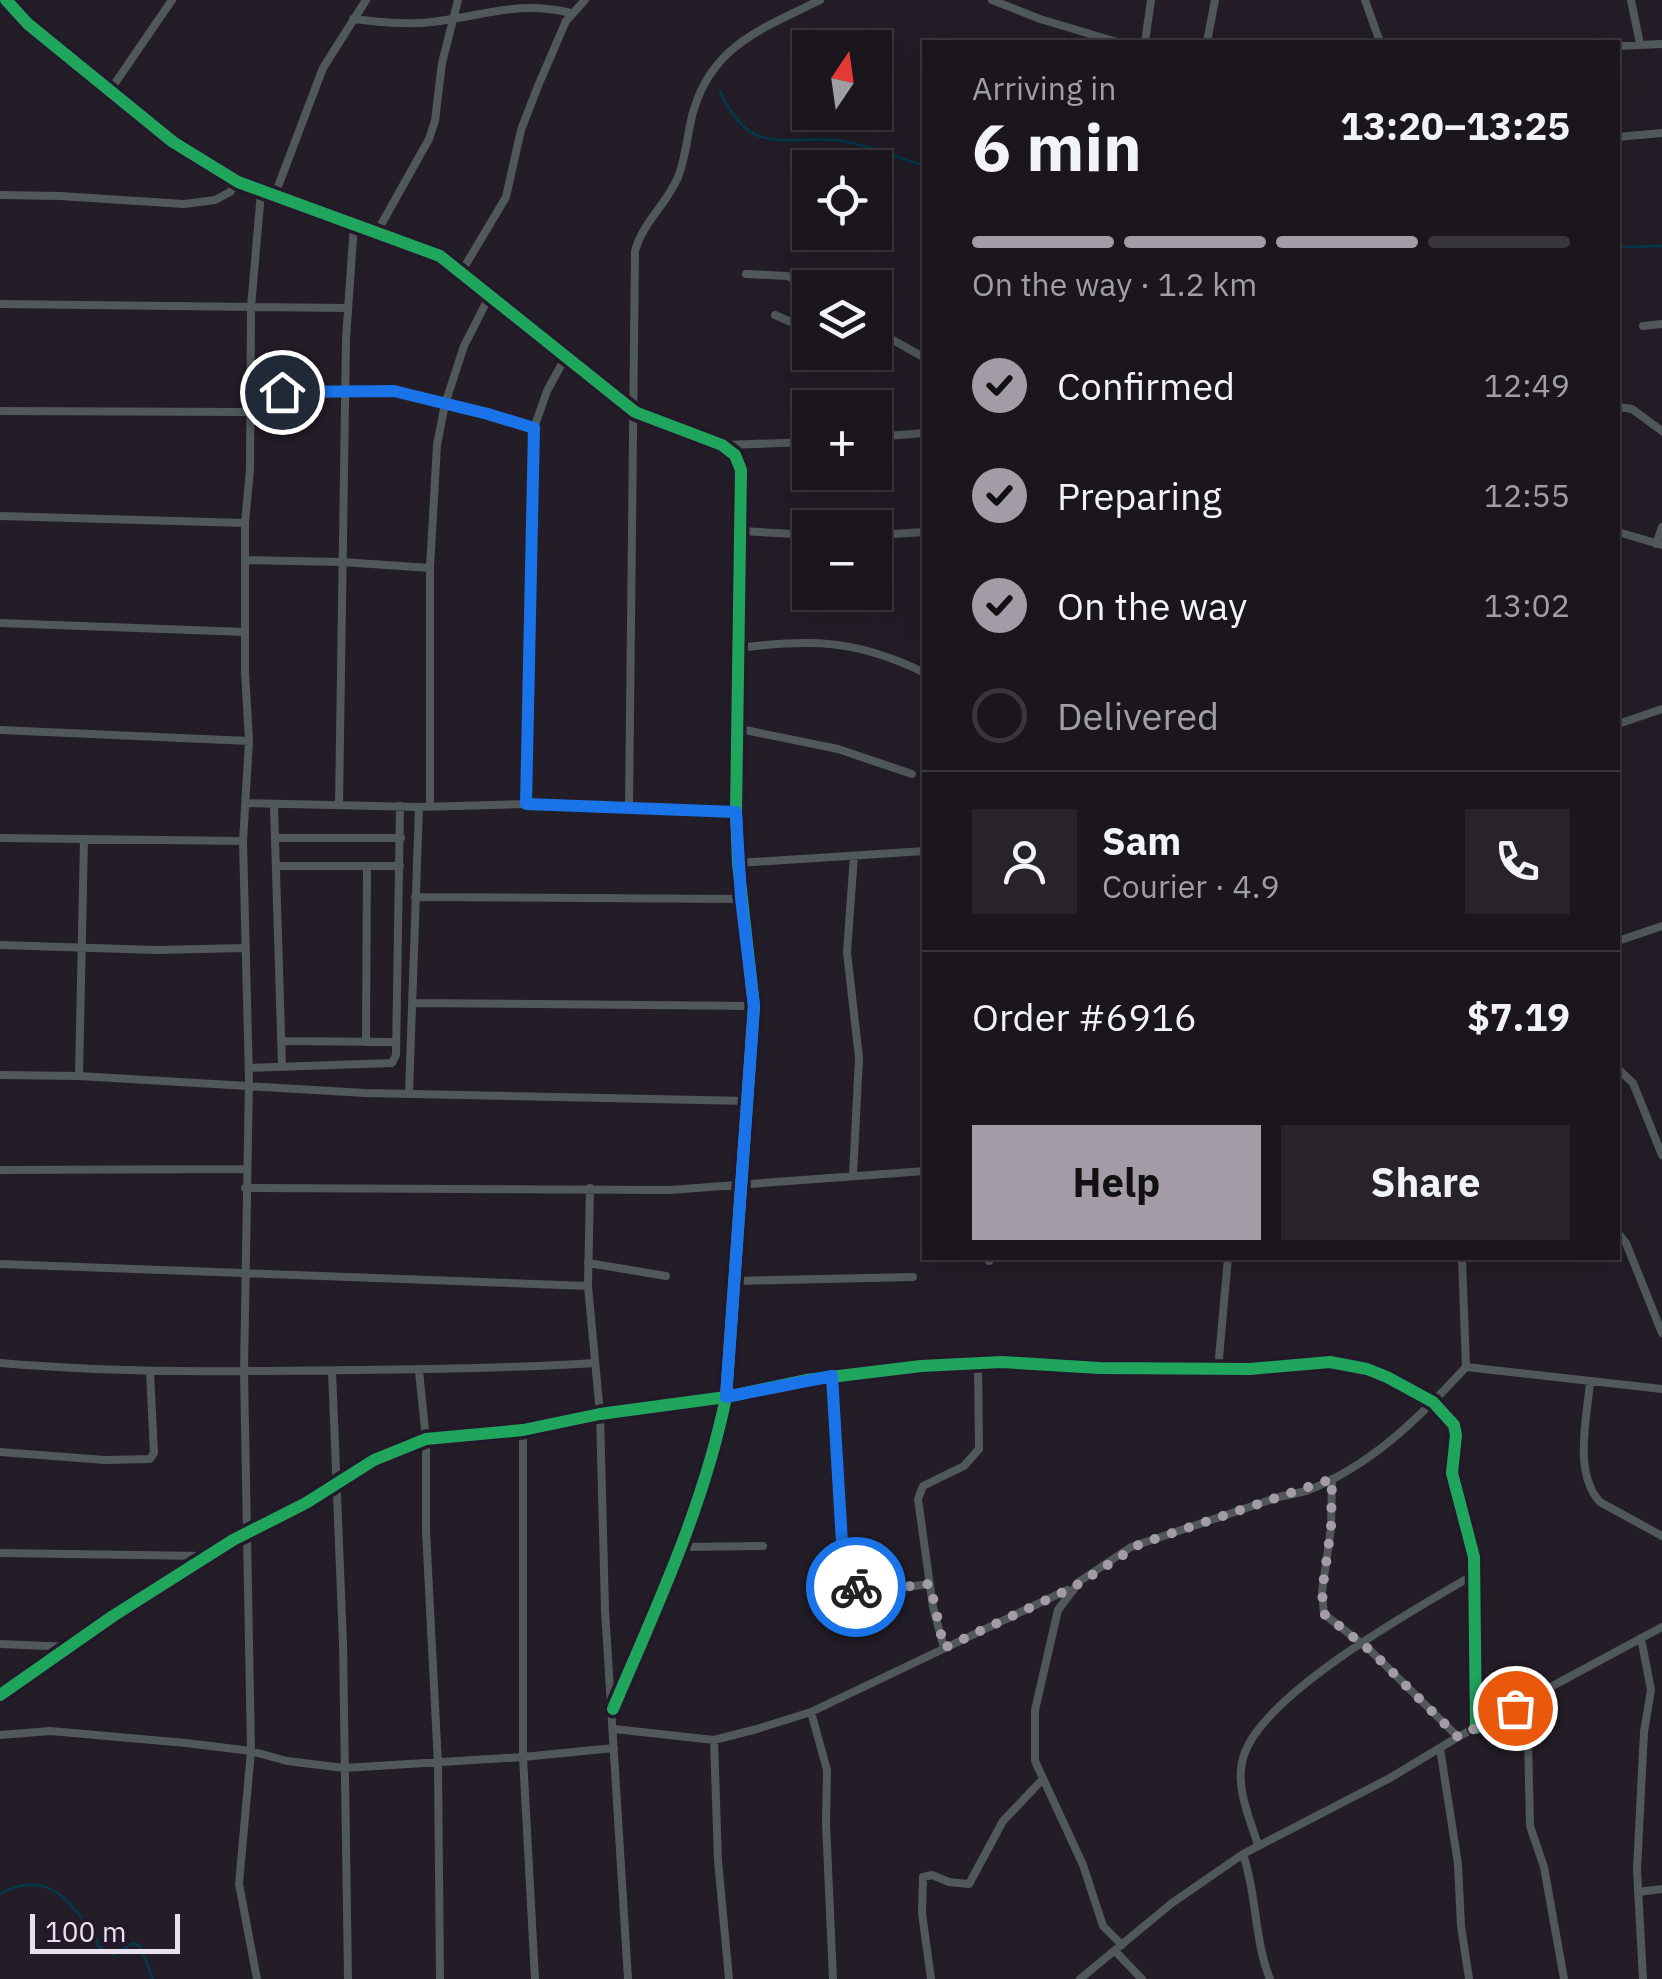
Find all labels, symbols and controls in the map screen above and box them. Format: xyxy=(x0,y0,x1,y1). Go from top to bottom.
north arrow xyxy=(792,30,892,130)
map controls xyxy=(792,30,892,610)
text: Arriving in xyxy=(972,67,1117,109)
text: 13:20–13:25 xyxy=(1340,101,1570,150)
text: 6 min xyxy=(972,104,1142,189)
button: locate xyxy=(792,150,892,250)
text: On the way · 1.2 km xyxy=(972,263,1257,305)
button: layers xyxy=(792,270,892,370)
pin xyxy=(240,350,325,435)
icon: check xyxy=(972,358,1027,413)
text: Confirmed xyxy=(1057,361,1235,410)
text: 12:49 xyxy=(1484,364,1570,406)
icon: home xyxy=(255,365,310,420)
button: + xyxy=(792,390,892,490)
icon: check xyxy=(972,468,1027,523)
text: Preparing xyxy=(1057,471,1222,520)
text: 12:55 xyxy=(1484,474,1570,516)
button: − xyxy=(792,510,892,610)
icon: check xyxy=(972,578,1027,633)
text: On the way xyxy=(1057,581,1247,630)
text: 13:02 xyxy=(1484,584,1570,626)
text: Delivered xyxy=(1057,691,1219,740)
button: person xyxy=(972,809,1077,914)
button: phone xyxy=(1465,809,1570,914)
text: Sam xyxy=(1102,816,1181,865)
text: Courier · 4.9 xyxy=(1102,865,1280,907)
text: Order #6916 xyxy=(972,992,1197,1041)
text: $7.19 xyxy=(1467,992,1570,1041)
button: Help xyxy=(972,1125,1261,1240)
button: Share xyxy=(1281,1125,1570,1240)
courier xyxy=(806,1537,906,1637)
icon: bike xyxy=(829,1560,884,1615)
pin xyxy=(1473,1666,1558,1751)
icon: bag xyxy=(1488,1681,1543,1736)
scale bar xyxy=(30,1909,180,1954)
text: 100 m xyxy=(45,1913,126,1950)

